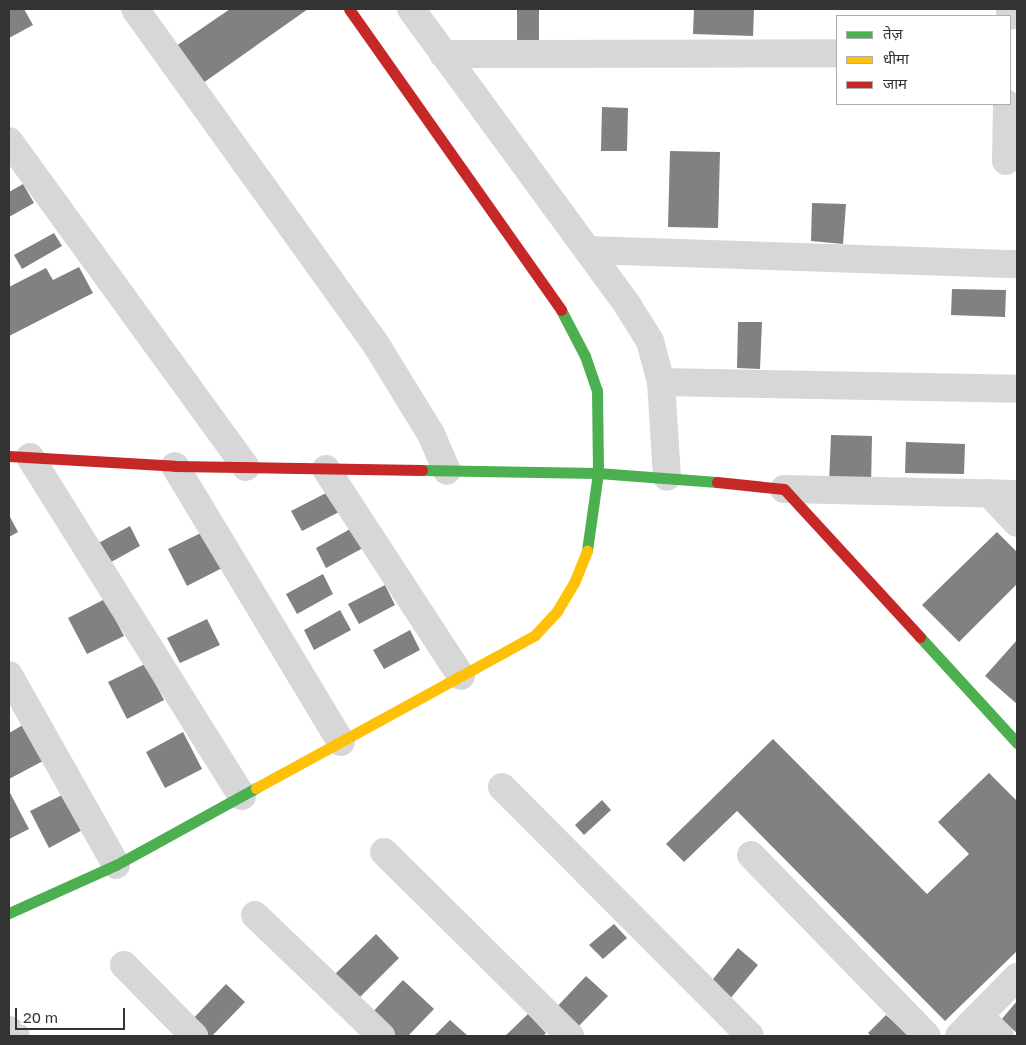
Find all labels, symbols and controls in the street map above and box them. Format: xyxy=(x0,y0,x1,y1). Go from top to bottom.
legend xyxy=(836,15,1011,105)
text: तेज़ xyxy=(883,24,903,42)
text: धीमा xyxy=(883,49,909,67)
text: जाम xyxy=(883,74,907,92)
scale bar xyxy=(18,998,128,1030)
text: 20 m xyxy=(23,1008,58,1026)

